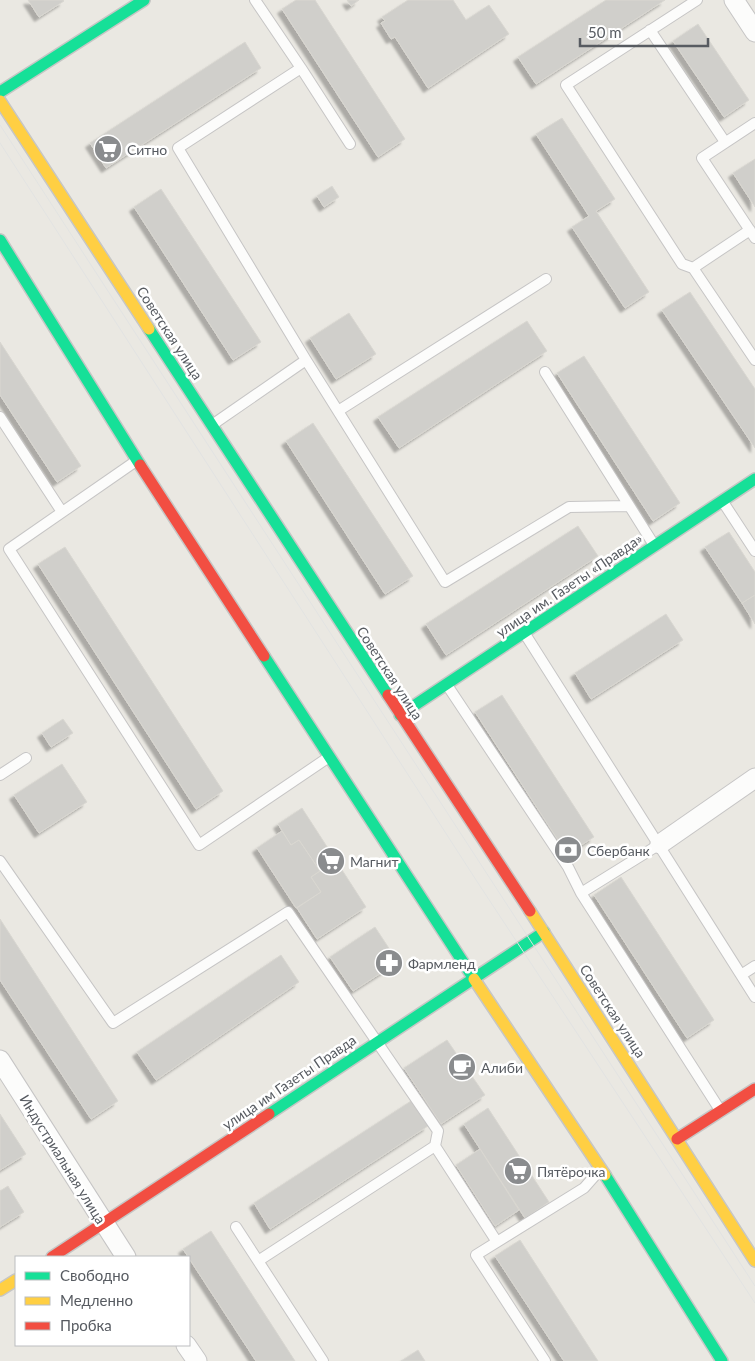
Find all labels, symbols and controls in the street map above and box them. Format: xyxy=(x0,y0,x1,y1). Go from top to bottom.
scale bar xyxy=(580,15,708,47)
text: 50 m xyxy=(588,23,622,41)
supermarket icon: Ситно xyxy=(93,134,123,164)
place label: Ситно xyxy=(127,141,167,158)
street label: Советская улица xyxy=(134,283,207,383)
street label: улица им. Газеты «Правда» xyxy=(493,530,645,640)
street label: Советская улица xyxy=(354,623,427,723)
bank icon: Сбербанк xyxy=(553,835,583,865)
place label: Сбербанк xyxy=(587,842,651,859)
supermarket icon: Магнит xyxy=(316,846,346,876)
place label: Магнит xyxy=(350,853,399,870)
pharmacy icon: Фармленд xyxy=(374,948,404,978)
place label: Фармленд xyxy=(408,955,476,972)
street label: Советская улица xyxy=(577,961,650,1061)
street label: улица им Газеты Правда xyxy=(219,1031,359,1133)
cafe icon: Алиби xyxy=(447,1052,477,1082)
place label: Алиби xyxy=(481,1059,523,1076)
street label: Индустриальная улица xyxy=(16,1091,110,1227)
supermarket icon: Пятёрочка xyxy=(503,1156,533,1186)
place label: Пятёрочка xyxy=(537,1163,605,1180)
legend xyxy=(15,1256,190,1346)
text: Свободно xyxy=(60,1266,129,1284)
text: Медленно xyxy=(60,1291,133,1309)
text: Пробка xyxy=(60,1316,112,1334)

